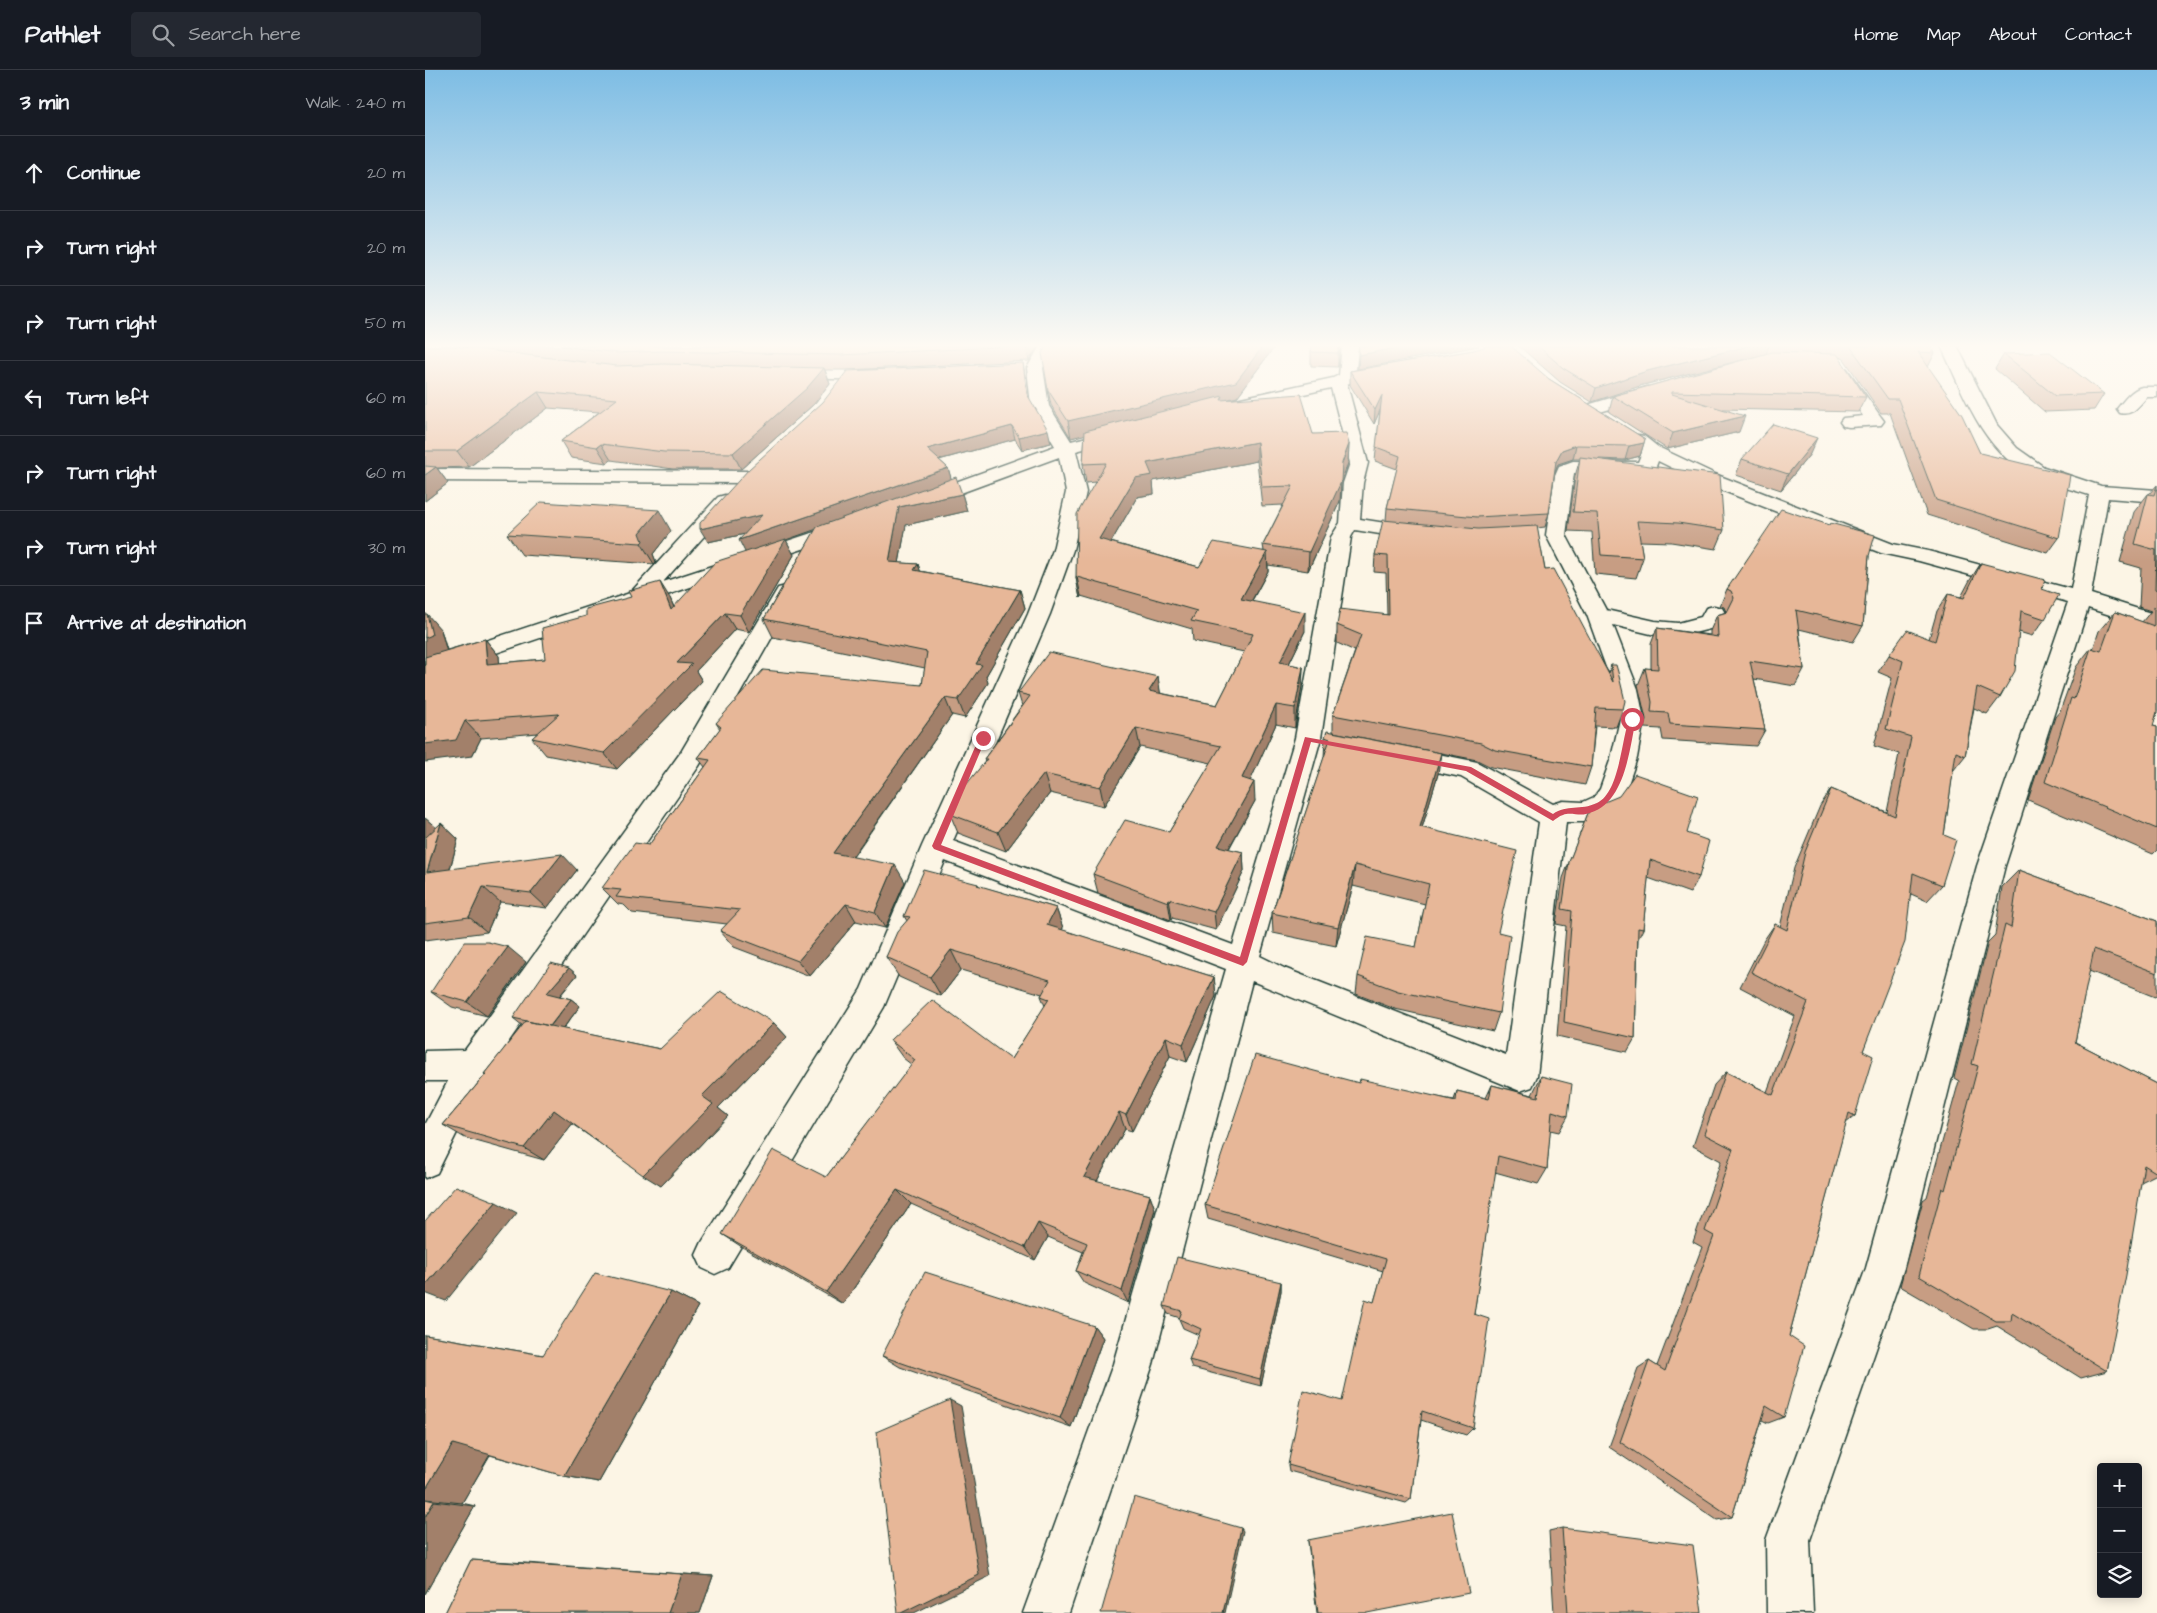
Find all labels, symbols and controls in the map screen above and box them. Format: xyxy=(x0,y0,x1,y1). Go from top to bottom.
search box xyxy=(131,12,481,57)
text: Pathlet xyxy=(25,18,101,52)
icon: search xyxy=(149,21,177,49)
text: Search here xyxy=(189,21,301,48)
text: Home xyxy=(1854,22,1899,47)
text: Map xyxy=(1927,22,1961,47)
text: About xyxy=(1989,22,2037,47)
text: Contact xyxy=(2065,22,2132,47)
text: 3 min xyxy=(20,88,69,117)
text: Walk · 240 m xyxy=(305,92,405,114)
icon: ahead xyxy=(20,159,48,187)
text: Continue xyxy=(67,160,141,187)
text: 20 m xyxy=(367,162,405,184)
icon: right xyxy=(20,234,48,262)
text: Turn right xyxy=(67,235,156,262)
text: 20 m xyxy=(367,237,405,259)
icon: right xyxy=(20,309,48,337)
text: Turn right xyxy=(67,310,156,337)
text: 50 m xyxy=(365,312,405,334)
icon: left xyxy=(20,384,48,412)
text: Turn left xyxy=(67,385,148,412)
text: 60 m xyxy=(366,387,405,409)
icon: right xyxy=(20,459,48,487)
text: Turn right xyxy=(67,460,156,487)
text: 60 m xyxy=(366,462,405,484)
icon: right xyxy=(20,534,48,562)
text: Turn right xyxy=(67,535,156,562)
text: 30 m xyxy=(368,537,405,559)
icon: arrive xyxy=(20,609,48,637)
text: Arrive at destination xyxy=(67,610,246,637)
route start xyxy=(1621,708,1644,731)
route end xyxy=(972,727,995,750)
map controls xyxy=(2097,1463,2142,1598)
button: + xyxy=(2097,1463,2142,1508)
button: − xyxy=(2097,1508,2142,1553)
button: layers xyxy=(2097,1553,2142,1598)

